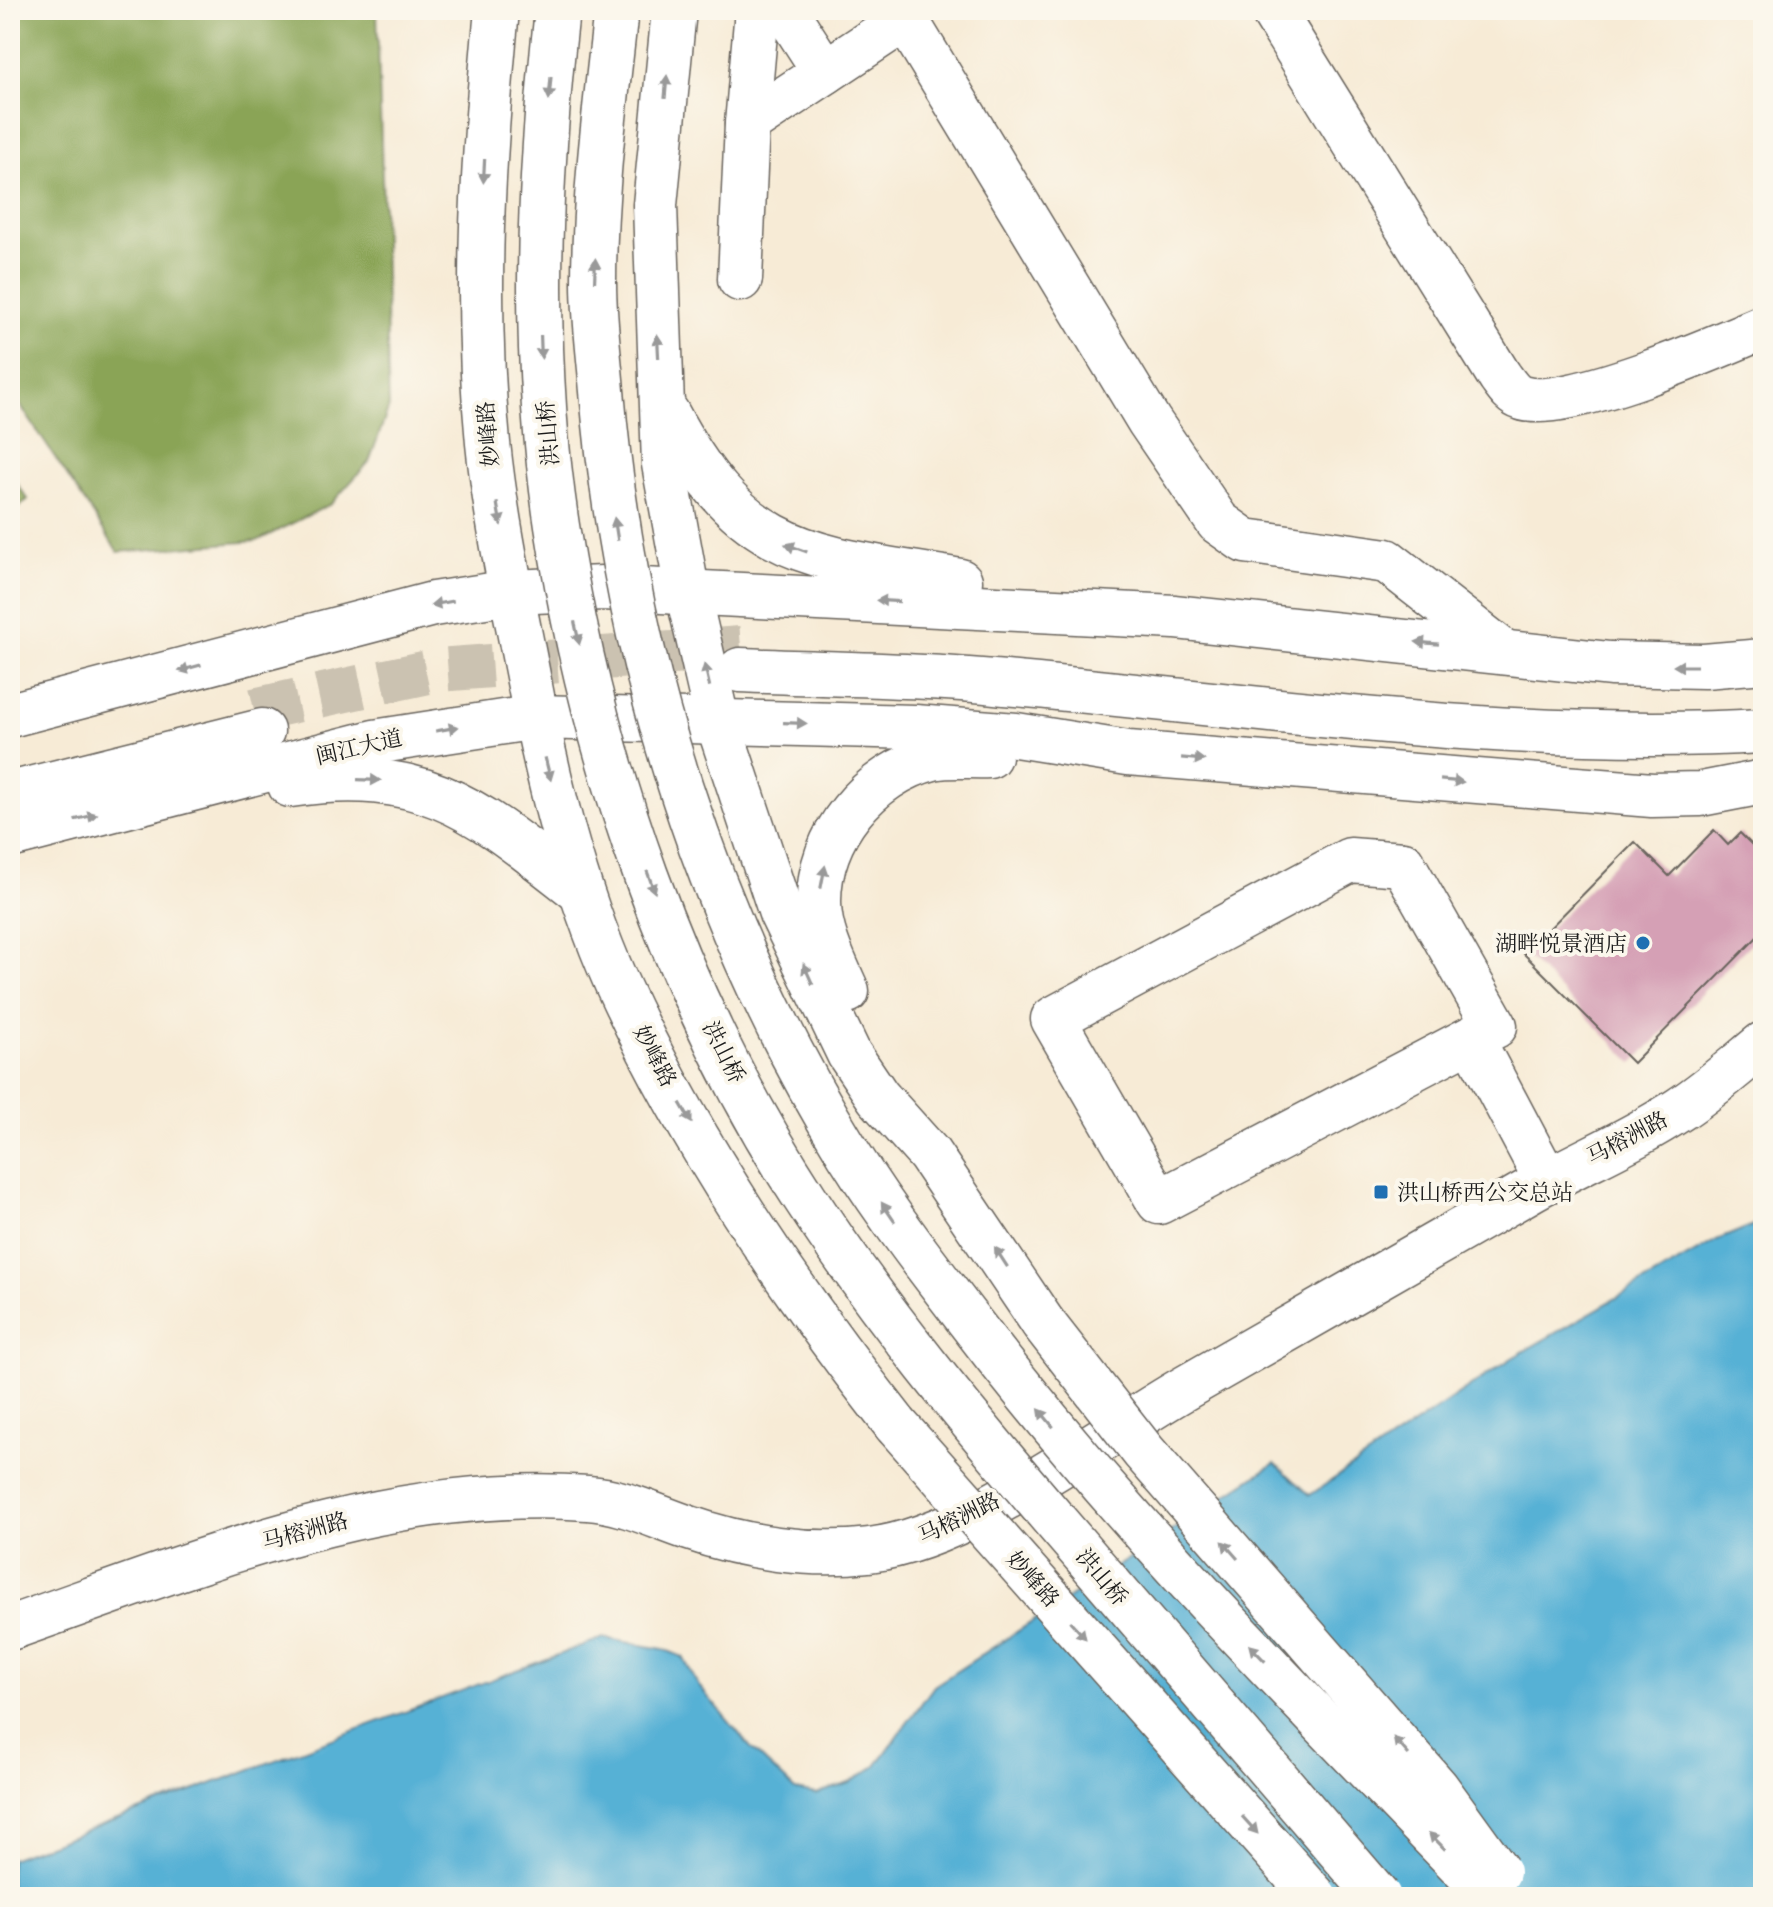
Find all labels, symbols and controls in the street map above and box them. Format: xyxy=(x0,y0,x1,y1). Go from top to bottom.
one-way arrow xyxy=(660,74,673,99)
one-way arrow xyxy=(543,76,556,101)
one-way arrow xyxy=(477,159,490,184)
one-way arrow xyxy=(588,257,601,282)
one-way arrow xyxy=(652,333,665,358)
one-way arrow xyxy=(535,335,548,360)
street label: 洪山桥 xyxy=(532,399,564,467)
street label: 妙峰路 xyxy=(472,400,504,468)
one-way arrow xyxy=(493,502,506,527)
one-way arrow xyxy=(609,516,622,541)
one-way arrow xyxy=(783,541,807,553)
one-way arrow xyxy=(875,594,900,607)
one-way arrow xyxy=(429,597,454,610)
one-way arrow xyxy=(571,620,584,645)
one-way arrow xyxy=(1414,636,1439,649)
one-way arrow xyxy=(1672,660,1697,672)
one-way arrow xyxy=(177,662,202,674)
one-way arrow xyxy=(700,663,712,688)
one-way arrow xyxy=(783,716,808,729)
one-way arrow xyxy=(435,722,460,735)
street label: 闽江大道 xyxy=(313,724,405,770)
one-way arrow xyxy=(1181,753,1206,766)
one-way arrow xyxy=(543,757,555,782)
one-way arrow xyxy=(357,773,382,786)
one-way arrow xyxy=(1440,775,1465,788)
one-way arrow xyxy=(73,811,98,823)
one-way arrow xyxy=(817,864,830,889)
one-way arrow xyxy=(645,870,657,894)
place label: 湖畔悦景酒店 xyxy=(1495,930,1627,957)
marker: 湖畔悦景酒店 xyxy=(1634,934,1652,952)
one-way arrow xyxy=(802,962,815,986)
street label: 洪山桥 xyxy=(697,1016,751,1088)
street label: 妙峰路 xyxy=(628,1021,682,1091)
one-way arrow xyxy=(679,1102,693,1124)
street label: 马榕洲路 xyxy=(1582,1105,1672,1171)
place label: 洪山桥西公交总站 xyxy=(1397,1179,1573,1206)
marker: 洪山桥西公交总站 xyxy=(1372,1183,1390,1201)
one-way arrow xyxy=(881,1201,896,1222)
one-way arrow xyxy=(993,1247,1008,1268)
one-way arrow xyxy=(1038,1408,1055,1428)
street label: 马榕洲路 xyxy=(914,1487,1004,1549)
street label: 马榕洲路 xyxy=(259,1507,351,1555)
one-way arrow xyxy=(1221,1541,1239,1560)
street label: 洪山桥 xyxy=(1070,1543,1134,1611)
street label: 妙峰路 xyxy=(1001,1545,1065,1613)
one-way arrow xyxy=(1069,1620,1086,1640)
one-way arrow xyxy=(1248,1644,1266,1663)
one-way arrow xyxy=(1393,1737,1410,1757)
one-way arrow xyxy=(1241,1815,1259,1834)
one-way arrow xyxy=(1428,1832,1447,1851)

